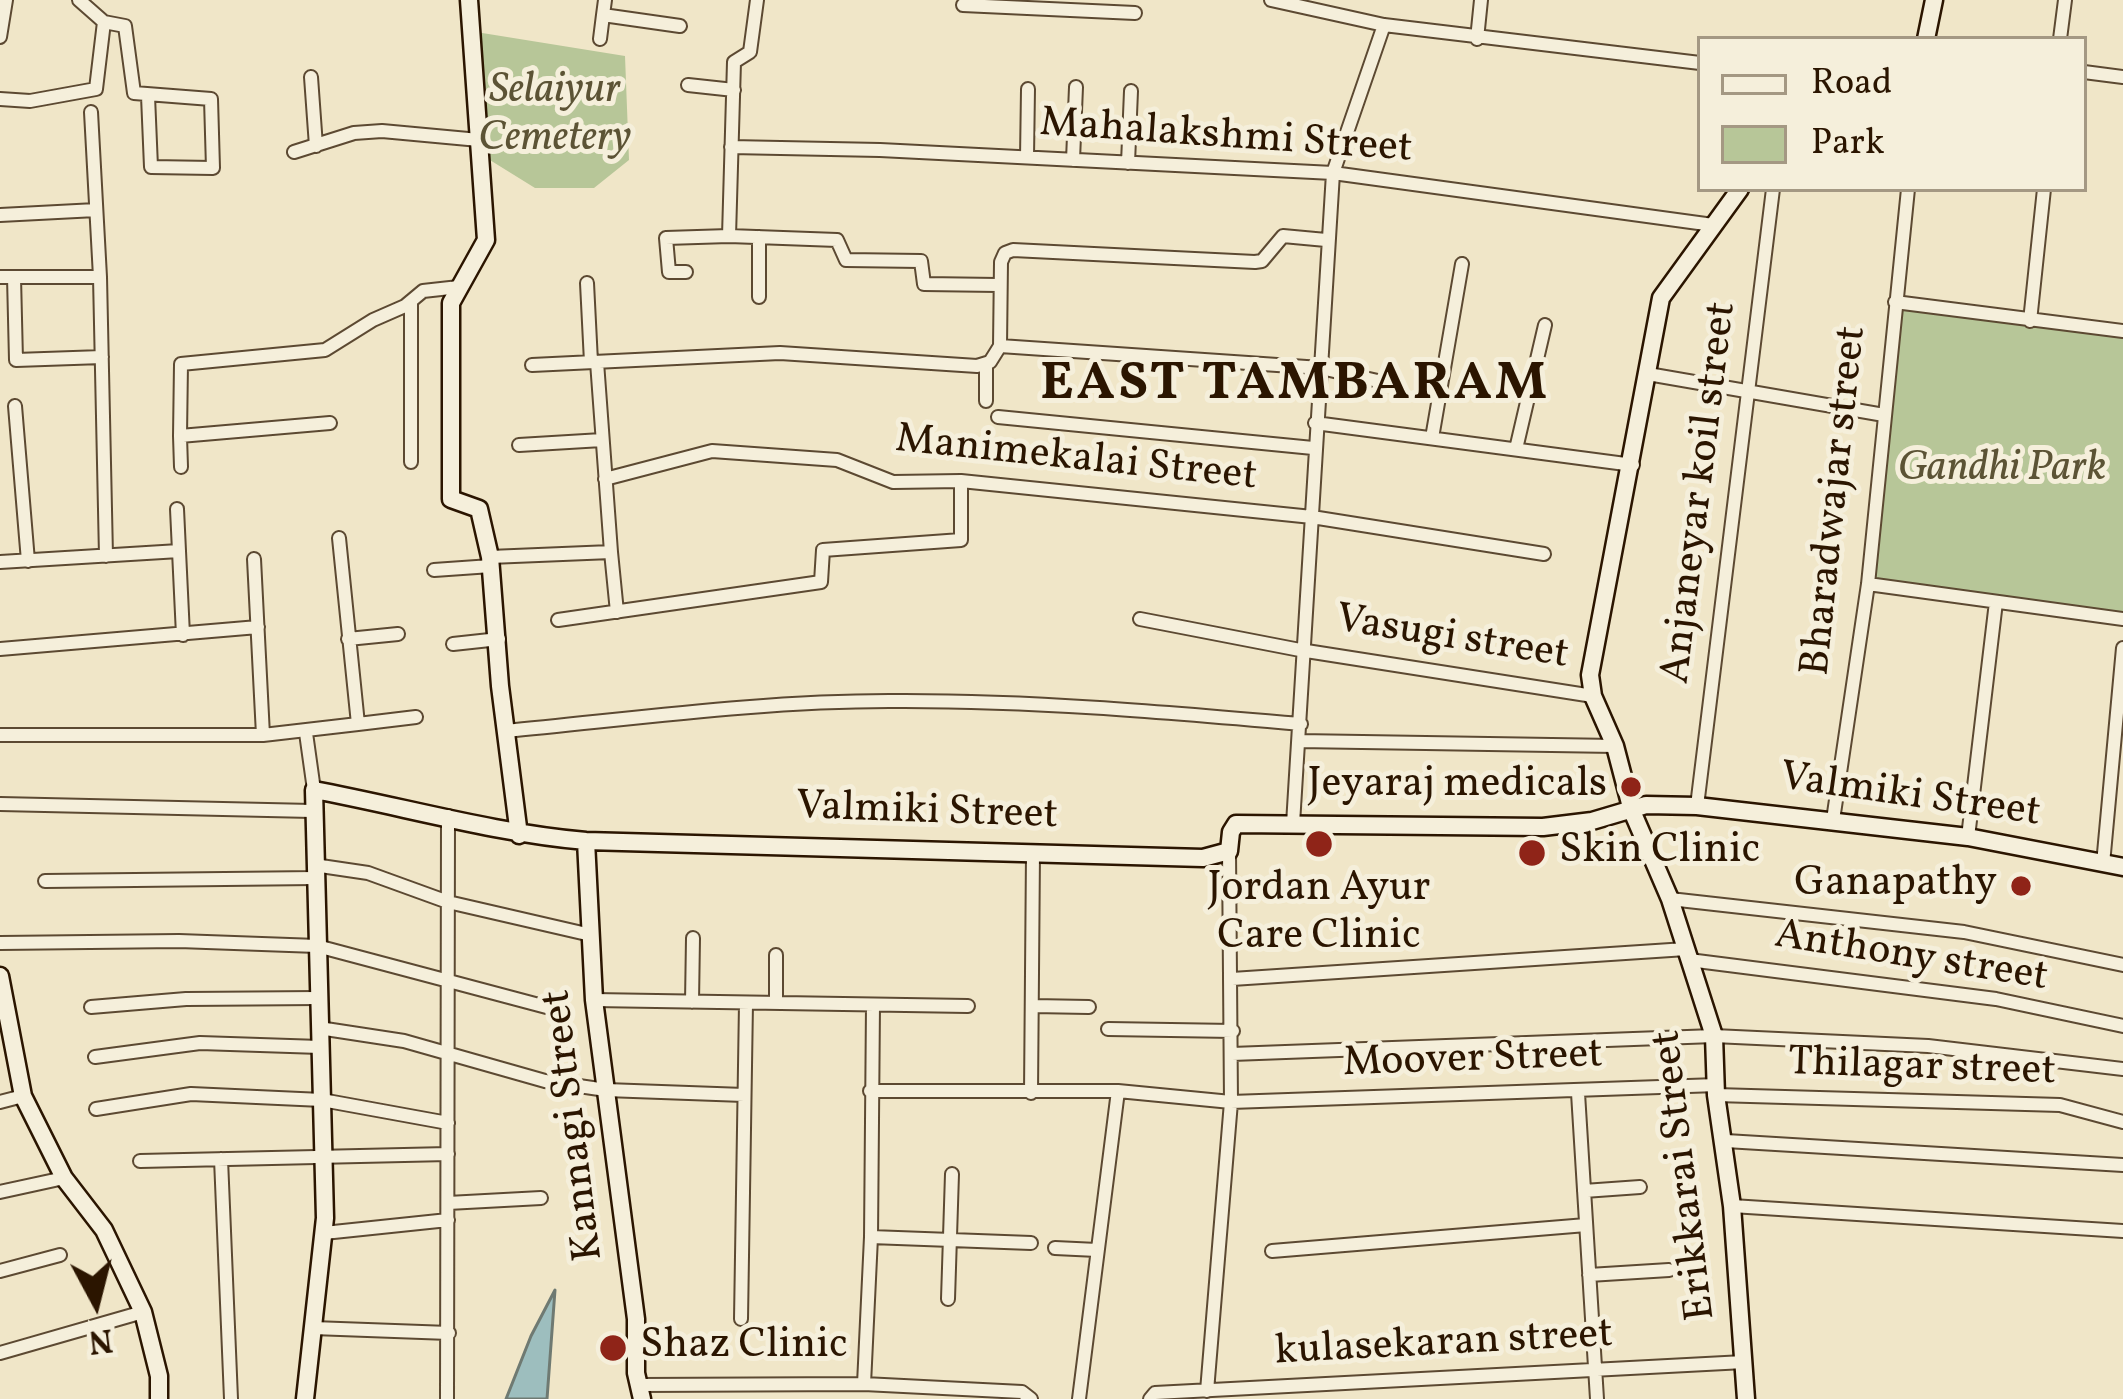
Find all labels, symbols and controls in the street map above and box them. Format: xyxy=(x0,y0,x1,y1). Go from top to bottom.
legend xyxy=(1697,36,2087,192)
text: Road xyxy=(1811,59,1892,109)
park label: Selaiyur Cemetery xyxy=(478,68,632,166)
street label: Mahalakshmi Street xyxy=(1038,101,1414,177)
text: Park xyxy=(1811,119,1885,169)
street label: Anjaneyar koil street xyxy=(1654,299,1750,687)
street label: Bharadwajar street xyxy=(1794,324,1880,678)
district label: EAST TAMBARAM xyxy=(1040,356,1550,420)
street label: Manimekalai Street xyxy=(893,417,1259,505)
park label: Gandhi Park xyxy=(1898,446,2106,496)
street label: Vasugi street xyxy=(1332,597,1572,683)
street label: Valmiki Street xyxy=(1777,755,2043,841)
place label: Jeyaraj medicals xyxy=(1308,762,1607,812)
marker: Jeyaraj medicals xyxy=(1618,774,1644,800)
street label: Valmiki Street xyxy=(795,784,1059,844)
marker: Jordan Ayur Care Clinic xyxy=(1303,828,1335,860)
place label: Skin Clinic xyxy=(1559,828,1760,878)
marker: Skin Clinic xyxy=(1516,837,1548,869)
place label: Ganapathy xyxy=(1794,861,1997,911)
place label: Jordan Ayur Care Clinic xyxy=(1208,866,1430,964)
marker: Ganapathy xyxy=(2008,873,2034,899)
street label: Anthony street xyxy=(1771,913,2051,1005)
street label: Kannagi Street xyxy=(534,986,618,1264)
street label: Erikkarai Street xyxy=(1644,1027,1730,1323)
street label: Moover Street xyxy=(1342,1032,1604,1092)
street label: Thilagar street xyxy=(1787,1040,2057,1100)
north arrow xyxy=(36,1243,156,1363)
street label: kulasekaran street xyxy=(1274,1312,1614,1380)
text: N xyxy=(86,1314,115,1363)
place label: Shaz Clinic xyxy=(640,1323,848,1373)
marker: Shaz Clinic xyxy=(597,1332,629,1364)

